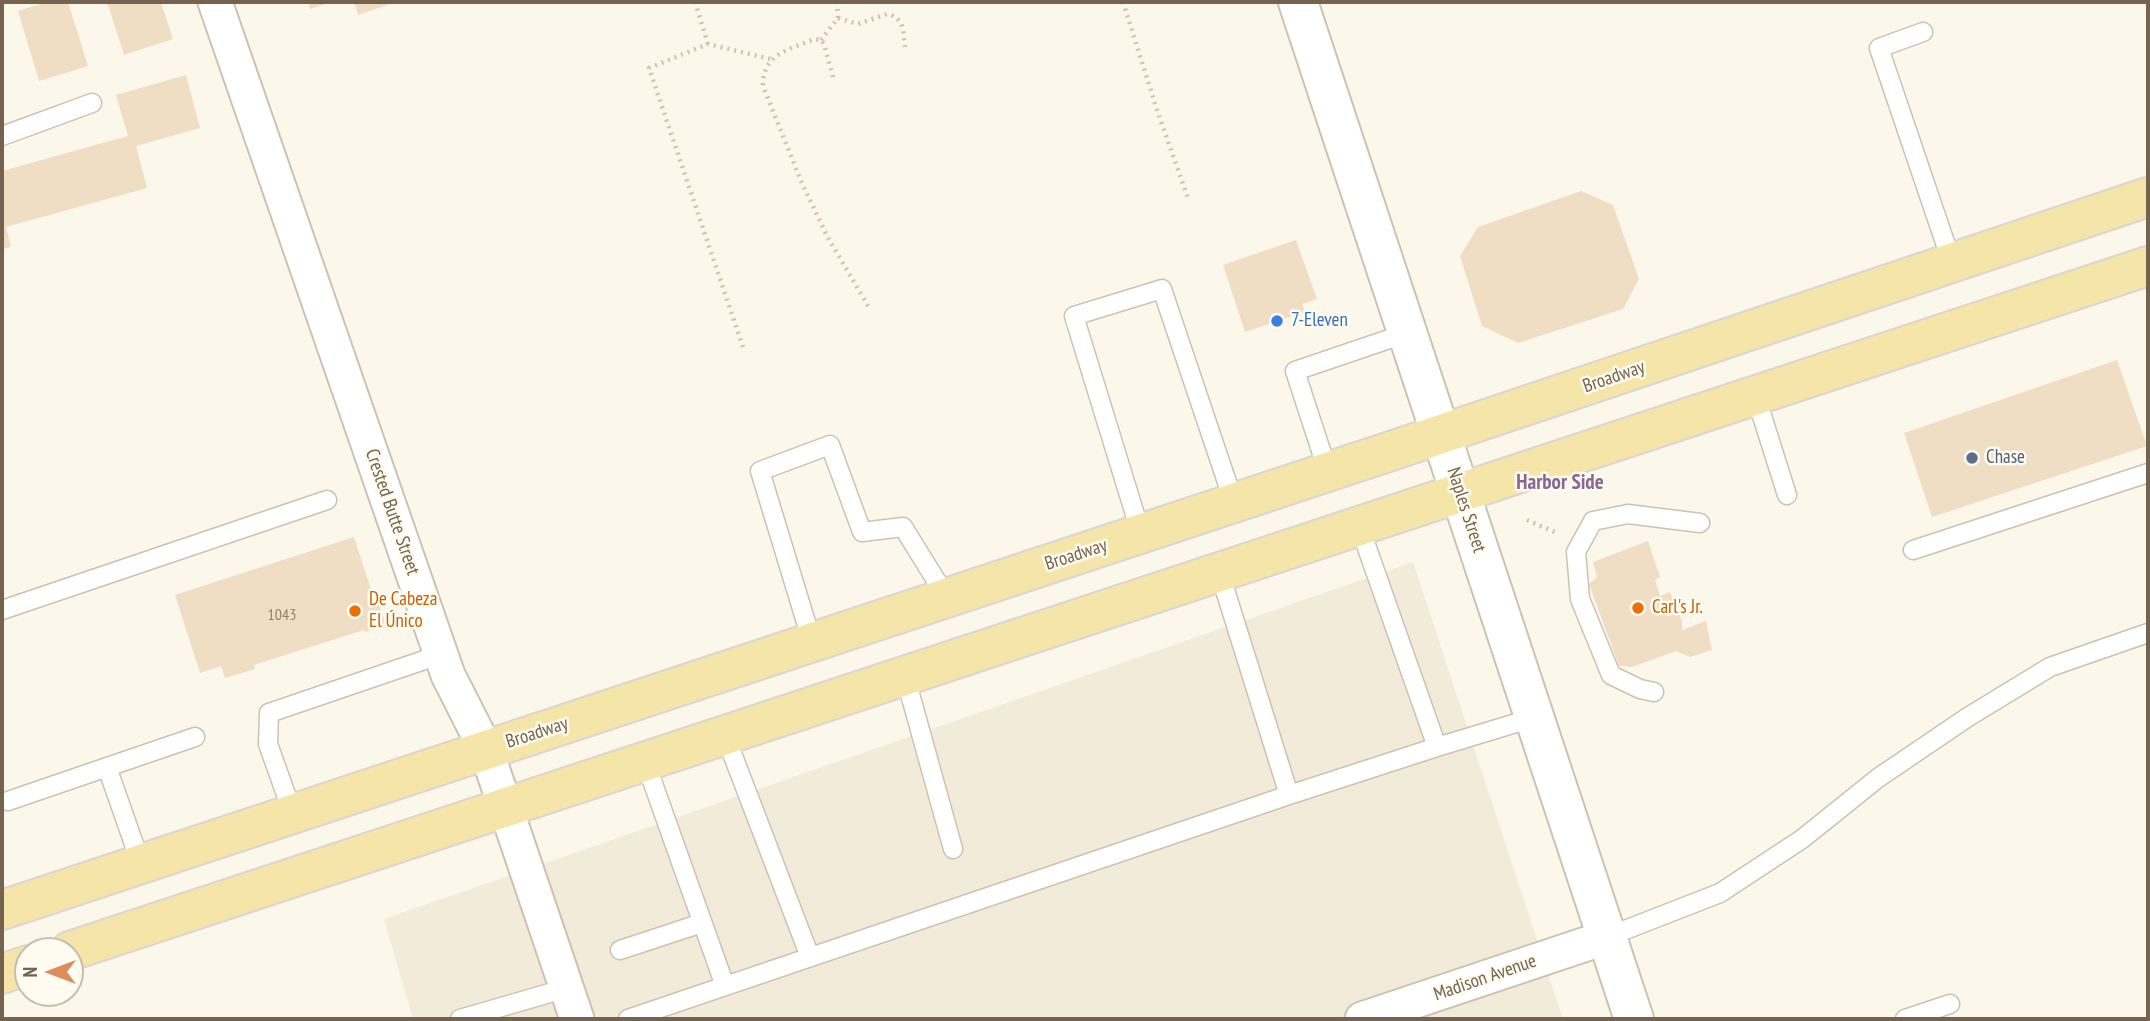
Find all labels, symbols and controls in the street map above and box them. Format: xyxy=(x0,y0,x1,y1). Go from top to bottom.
place label: 7-Eleven xyxy=(1291,310,1348,332)
marker: 7-Eleven xyxy=(1269,313,1285,329)
street label: Broadway xyxy=(1580,356,1648,398)
street label: Crested Butte Street xyxy=(360,446,424,578)
place label: Chase xyxy=(1986,447,2025,469)
marker: Chase xyxy=(1964,450,1980,466)
street label: Naples Street xyxy=(1442,465,1490,555)
district label: Harbor Side xyxy=(1516,470,1604,496)
street label: Broadway xyxy=(1042,534,1110,576)
place label: De Cabeza El Único xyxy=(369,589,437,633)
place label: Carl's Jr. xyxy=(1652,597,1703,619)
marker: Carl's Jr. xyxy=(1630,600,1646,616)
marker: De Cabeza El Único xyxy=(347,603,363,619)
house number: 1043 xyxy=(268,605,296,625)
street label: Broadway xyxy=(503,712,571,754)
north arrow xyxy=(14,937,84,1007)
street label: Madison Avenue xyxy=(1431,950,1539,1006)
text: N xyxy=(18,967,42,977)

